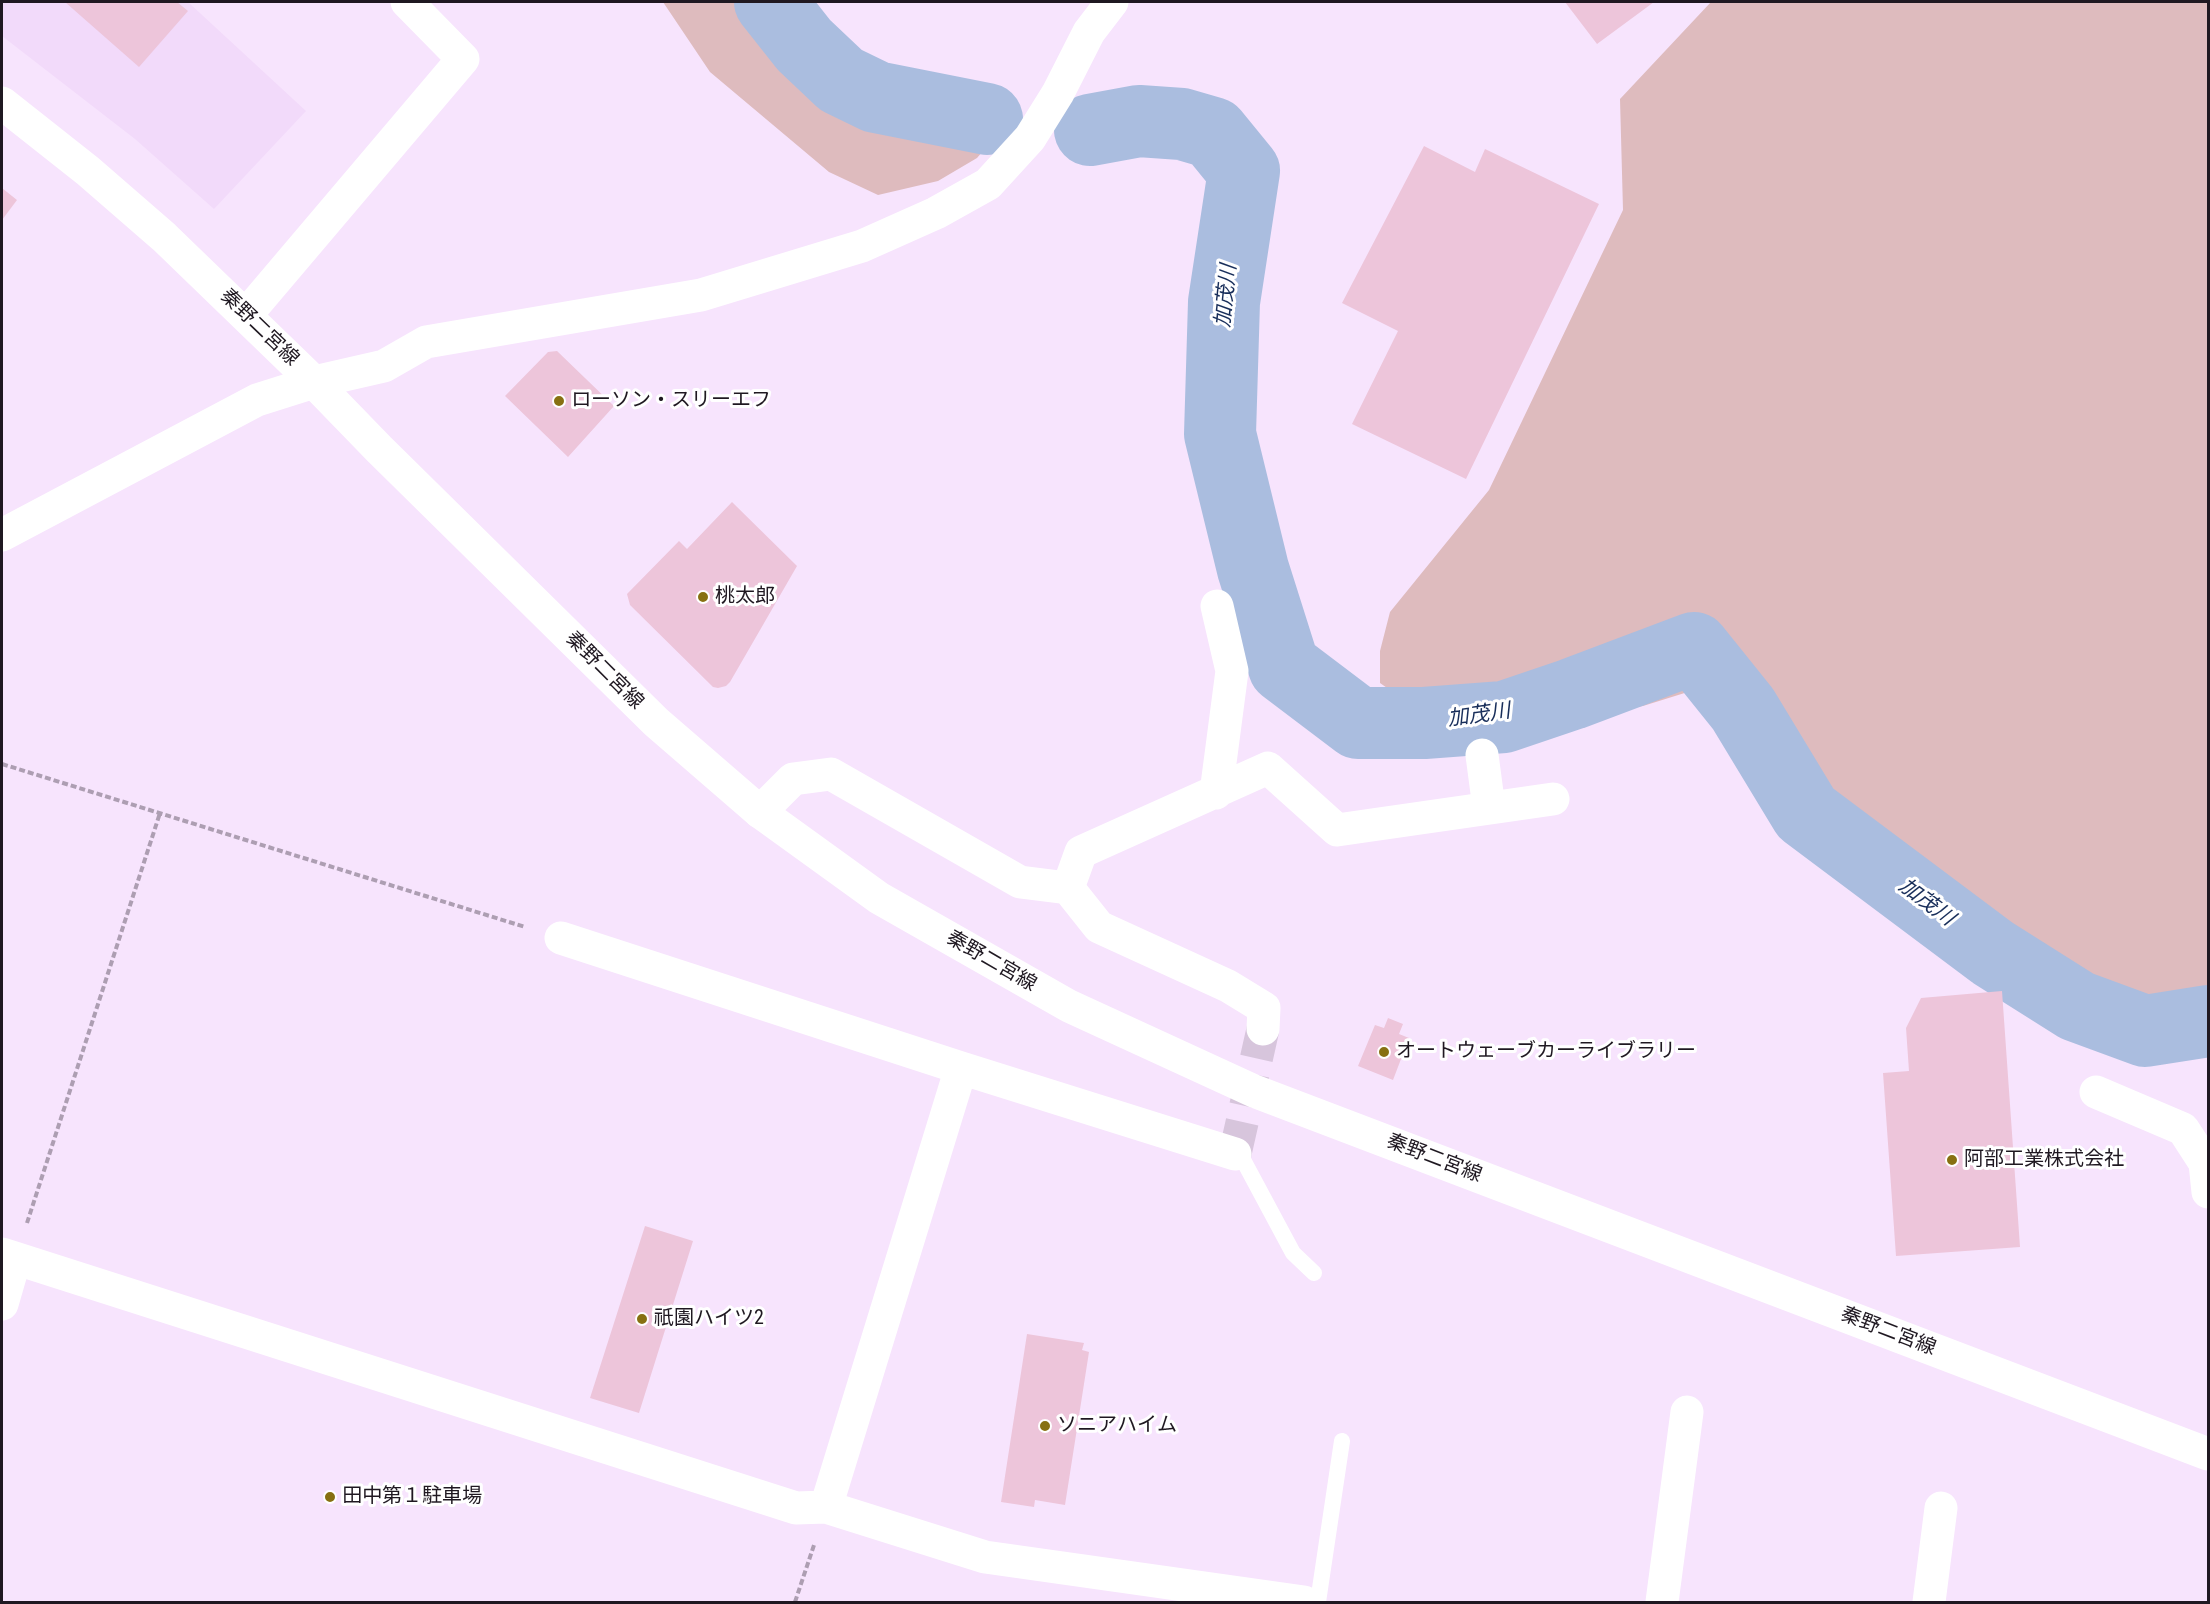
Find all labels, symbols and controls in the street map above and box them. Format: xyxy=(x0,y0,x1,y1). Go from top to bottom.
water label: 加茂川 xyxy=(1211,263,1243,329)
street label: 秦野二宮線 xyxy=(215,285,303,371)
place label: ローソン・スリーエフ xyxy=(571,389,771,413)
marker: ローソン・スリーエフ xyxy=(552,394,566,408)
place label: 桃太郎 xyxy=(715,585,775,609)
marker: 桃太郎 xyxy=(696,590,710,604)
street label: 秦野二宮線 xyxy=(560,627,648,715)
water label: 加茂川 xyxy=(1446,699,1512,733)
water label: 加茂川 xyxy=(1893,874,1959,932)
street label: 秦野二宮線 xyxy=(942,927,1040,997)
place label: オートウェーブカーライブラリー xyxy=(1396,1040,1696,1064)
marker: オートウェーブカーライブラリー xyxy=(1377,1045,1391,1059)
street label: 秦野二宮線 xyxy=(1383,1130,1485,1188)
place label: 阿部工業株式会社 xyxy=(1964,1148,2124,1172)
marker: 阿部工業株式会社 xyxy=(1945,1153,1959,1167)
street label: 秦野二宮線 xyxy=(1837,1303,1939,1361)
place label: 祇園ハイツ2 xyxy=(654,1307,764,1331)
marker: 祇園ハイツ2 xyxy=(635,1312,649,1326)
place label: ソニアハイム xyxy=(1057,1414,1177,1438)
marker: ソニアハイム xyxy=(1038,1419,1052,1433)
place label: 田中第１駐車場 xyxy=(342,1485,482,1509)
marker: 田中第１駐車場 xyxy=(323,1490,337,1504)

